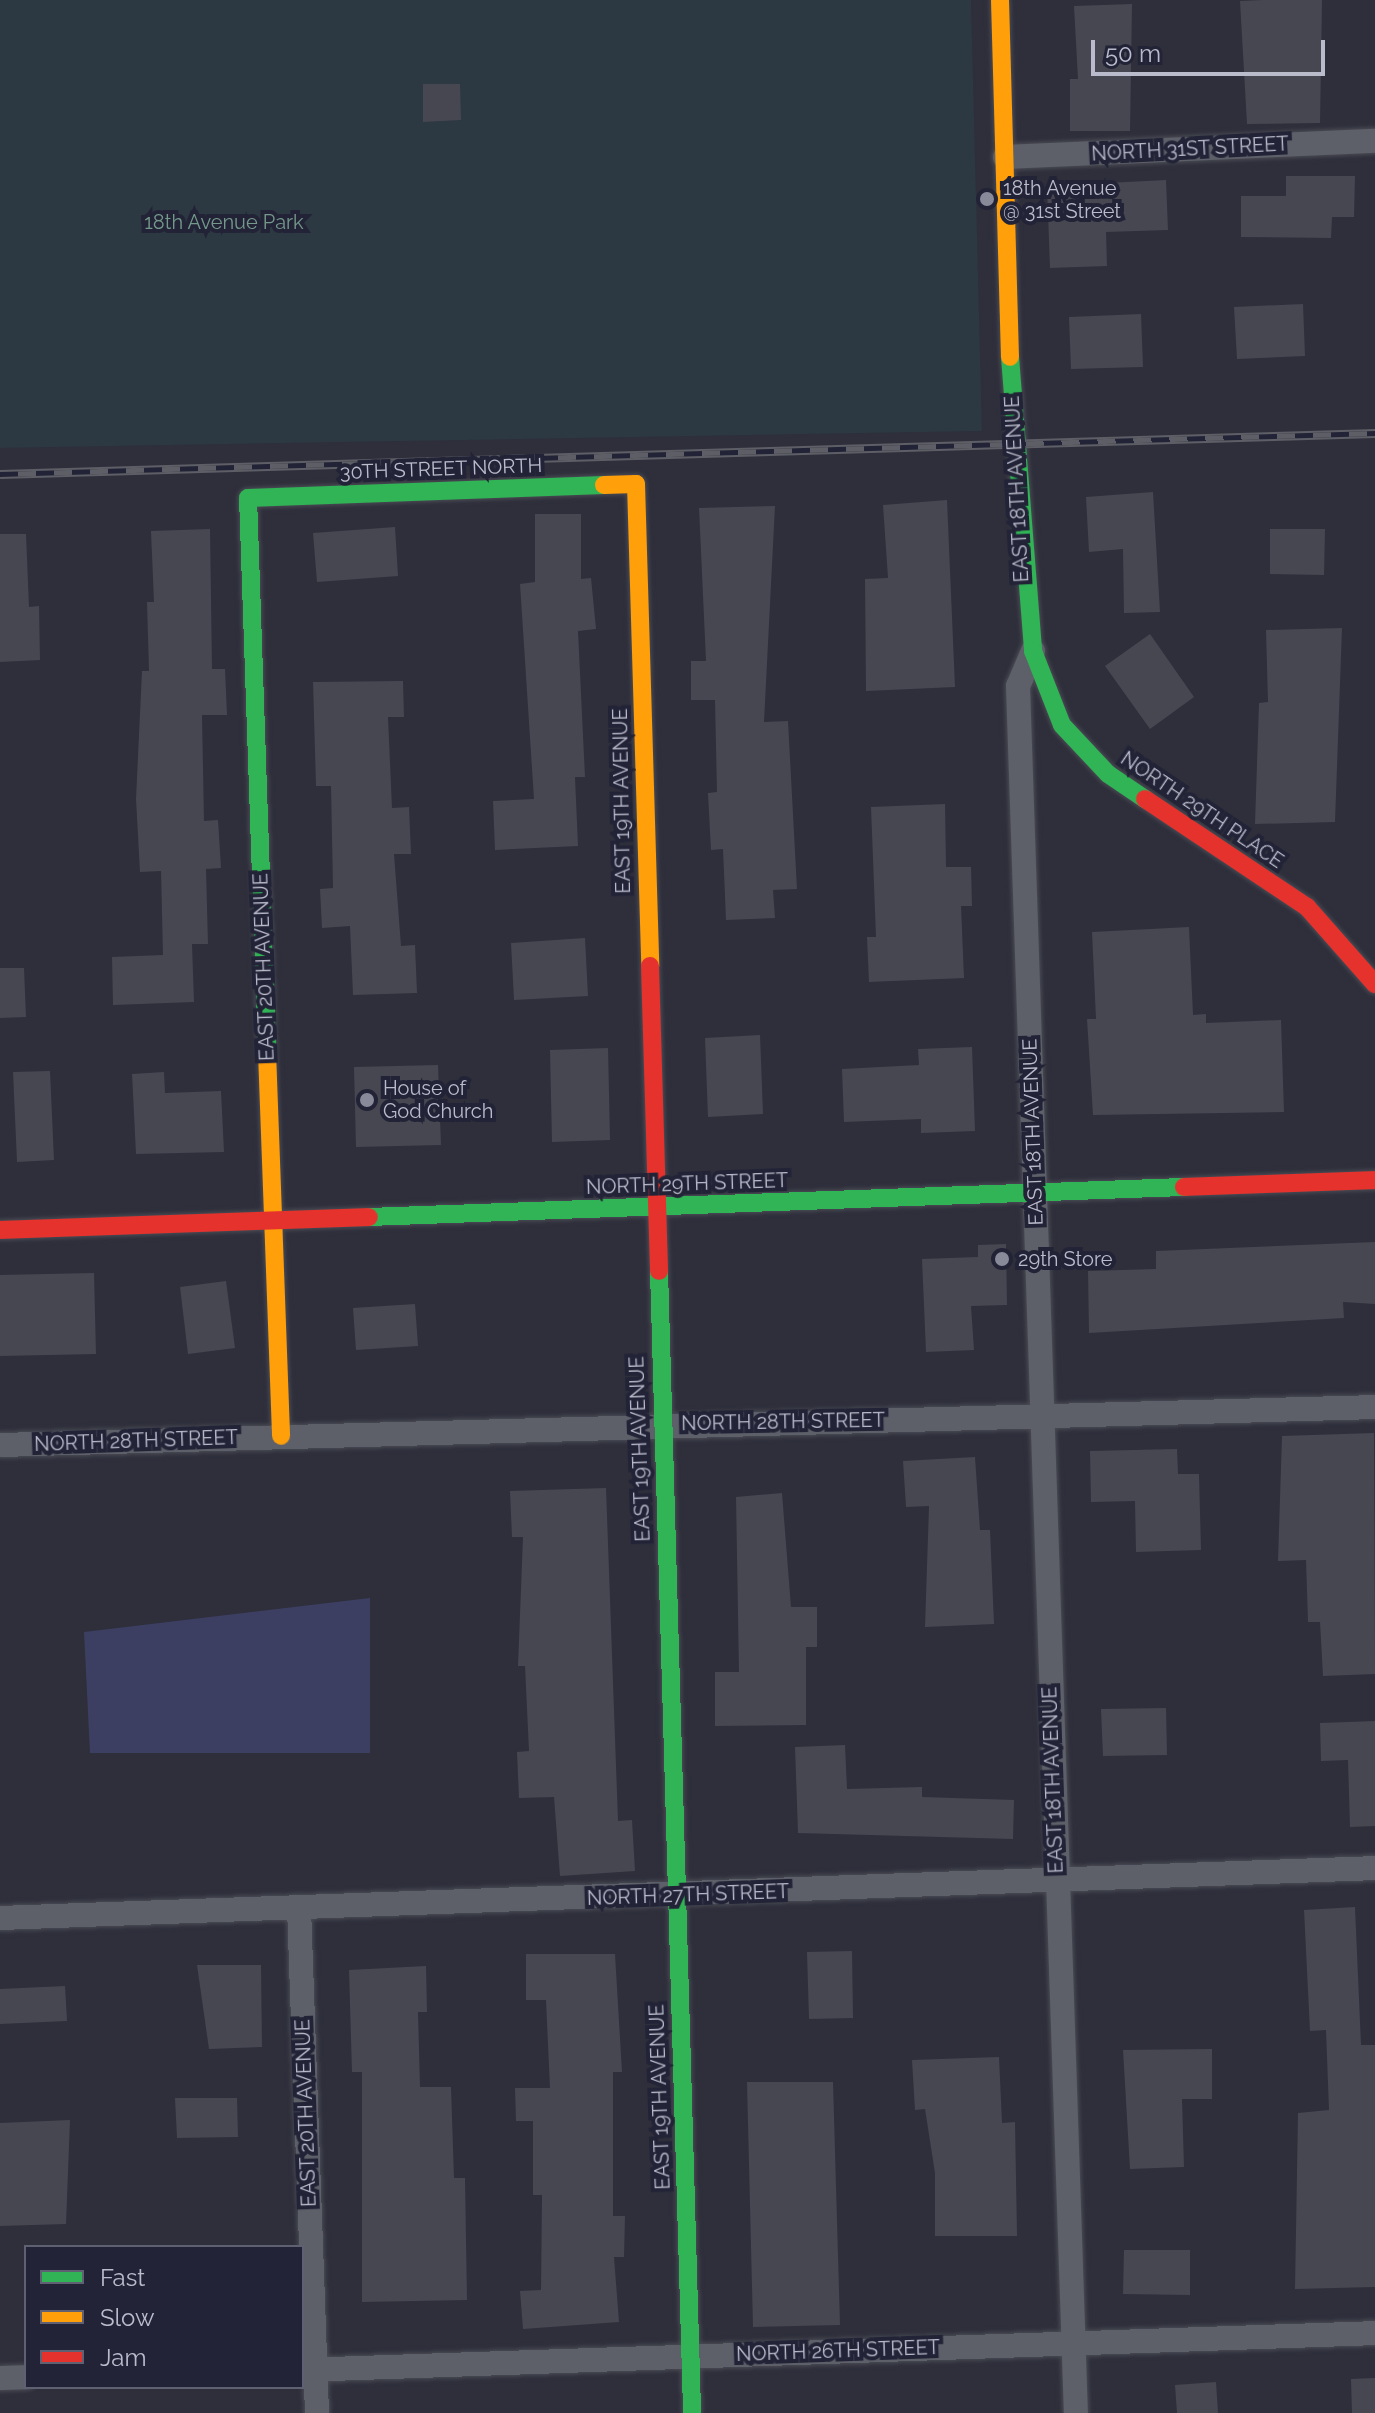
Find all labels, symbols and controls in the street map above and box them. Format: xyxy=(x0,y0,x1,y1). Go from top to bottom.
scale bar xyxy=(1095,24,1329,74)
text: 50 m xyxy=(1105,39,1161,68)
street label: NORTH 31ST STREET xyxy=(1091,132,1289,166)
place label: 18th Avenue @ 31st Street xyxy=(1003,176,1121,223)
marker: 18th Avenue @ 31st Street xyxy=(978,190,996,208)
park label: 18th Avenue Park xyxy=(144,210,304,234)
street label: EAST 18TH AVENUE xyxy=(1000,394,1034,584)
street label: 30TH STREET NORTH xyxy=(339,453,543,485)
street label: EAST 19TH AVENUE xyxy=(608,708,636,894)
street label: NORTH 29TH PLACE xyxy=(1116,747,1288,873)
street label: EAST 20TH AVENUE xyxy=(249,872,279,1062)
street label: EAST 18TH AVENUE xyxy=(1018,1038,1048,1226)
place label: House of God Church xyxy=(383,1076,493,1123)
marker: House of God Church xyxy=(358,1091,376,1109)
street label: NORTH 29TH STREET xyxy=(586,1168,788,1200)
place label: 29th Store xyxy=(1018,1247,1112,1271)
marker: 29th Store xyxy=(993,1250,1011,1268)
street label: EAST 19TH AVENUE xyxy=(625,1355,655,1543)
street label: NORTH 28TH STREET xyxy=(681,1408,885,1436)
street label: NORTH 28TH STREET xyxy=(34,1425,238,1457)
street label: EAST 18TH AVENUE xyxy=(1038,1686,1068,1874)
street label: NORTH 27TH STREET xyxy=(587,1879,789,1911)
street label: EAST 19TH AVENUE xyxy=(645,2003,675,2191)
street label: EAST 20TH AVENUE xyxy=(291,2018,321,2208)
legend xyxy=(24,2245,304,2389)
text: Fast xyxy=(100,2263,145,2292)
text: Slow xyxy=(100,2303,154,2332)
street label: NORTH 26TH STREET xyxy=(736,2335,940,2367)
text: Jam xyxy=(100,2343,146,2372)

